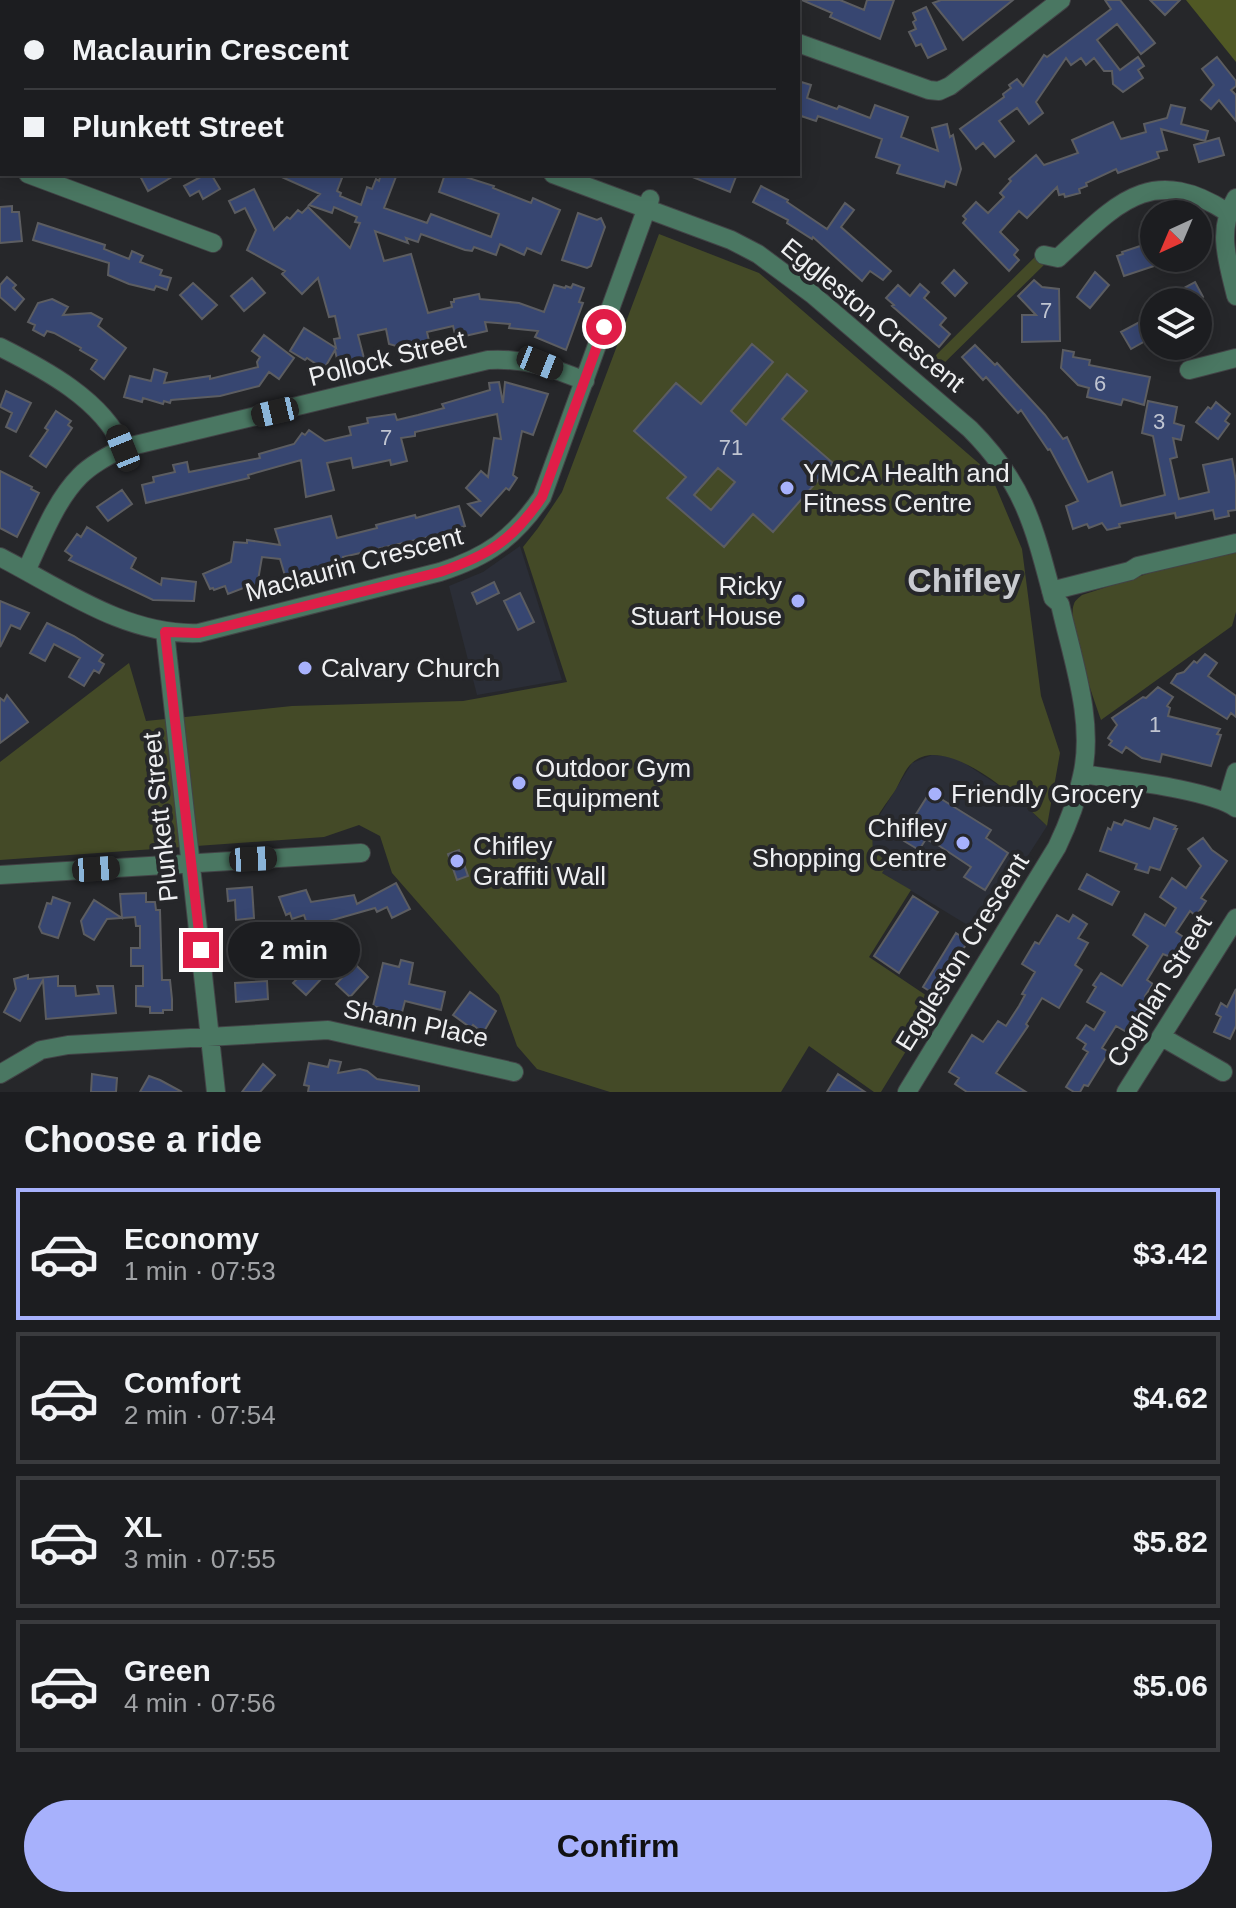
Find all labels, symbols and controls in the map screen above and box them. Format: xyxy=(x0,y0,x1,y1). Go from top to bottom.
text: Maclaurin Crescent xyxy=(72,33,349,66)
text: Plunkett Street xyxy=(72,110,284,143)
north arrow xyxy=(1140,200,1212,272)
map controls xyxy=(1140,200,1212,360)
street label: Eggleston Crescent xyxy=(775,232,971,399)
button: layers xyxy=(1140,288,1212,360)
house number: 7 xyxy=(1040,298,1052,323)
route start xyxy=(586,309,622,345)
street label: Pollock Street xyxy=(306,324,469,392)
car xyxy=(513,343,567,383)
house number: 6 xyxy=(1094,371,1106,396)
car xyxy=(249,395,301,429)
house number: 3 xyxy=(1153,409,1165,434)
car xyxy=(103,421,143,475)
house number: 7 xyxy=(380,425,392,450)
house number: 71 xyxy=(719,435,743,460)
place label: YMCA Health and Fitness Centre xyxy=(803,458,1010,518)
marker: YMCA Health and Fitness Centre xyxy=(778,479,796,497)
street label: Maclaurin Crescent xyxy=(242,520,467,607)
district label: Chifley xyxy=(907,561,1021,599)
place label: Ricky Stuart House xyxy=(630,571,782,631)
marker: Ricky Stuart House xyxy=(789,592,807,610)
place label: Calvary Church xyxy=(321,653,500,683)
marker: Calvary Church xyxy=(296,659,314,677)
house number: 1 xyxy=(1149,712,1161,737)
street label: Plunkett Street xyxy=(136,730,184,903)
place label: Outdoor Gym Equipment xyxy=(535,753,691,813)
marker: Outdoor Gym Equipment xyxy=(510,774,528,792)
place label: Friendly Grocery xyxy=(951,779,1143,809)
marker: Friendly Grocery xyxy=(926,785,944,803)
place label: Chifley Shopping Centre xyxy=(752,813,947,873)
place label: Chifley Graffiti Wall xyxy=(473,831,606,891)
marker: Chifley Shopping Centre xyxy=(954,834,972,852)
car xyxy=(228,846,278,872)
street label: Eggleston Crescent xyxy=(889,847,1035,1056)
marker: Chifley Graffiti Wall xyxy=(448,852,466,870)
car xyxy=(71,855,121,883)
street label: Coghlan Street xyxy=(1100,909,1218,1072)
callout: 2 min xyxy=(229,922,361,978)
route end xyxy=(183,932,219,968)
text: 2 min xyxy=(260,935,328,965)
street label: Shann Place xyxy=(341,993,491,1053)
text: Choose a ride xyxy=(24,1119,262,1160)
icon: car xyxy=(28,1218,100,1290)
text: Economy xyxy=(124,1222,259,1255)
text: $3.42 xyxy=(1133,1237,1208,1270)
text: 1 min · 07:53 xyxy=(124,1256,276,1286)
icon: car xyxy=(28,1362,100,1434)
text: Comfort xyxy=(124,1366,241,1399)
text: $4.62 xyxy=(1133,1381,1208,1414)
text: 2 min · 07:54 xyxy=(124,1400,276,1430)
icon: car xyxy=(28,1506,100,1578)
text: XL xyxy=(124,1510,162,1543)
text: $5.82 xyxy=(1133,1525,1208,1558)
text: 3 min · 07:55 xyxy=(124,1544,276,1574)
icon: car xyxy=(28,1650,100,1722)
text: Green xyxy=(124,1654,211,1687)
text: $5.06 xyxy=(1133,1669,1208,1702)
text: 4 min · 07:56 xyxy=(124,1688,276,1718)
button: Confirm xyxy=(24,1800,1212,1892)

